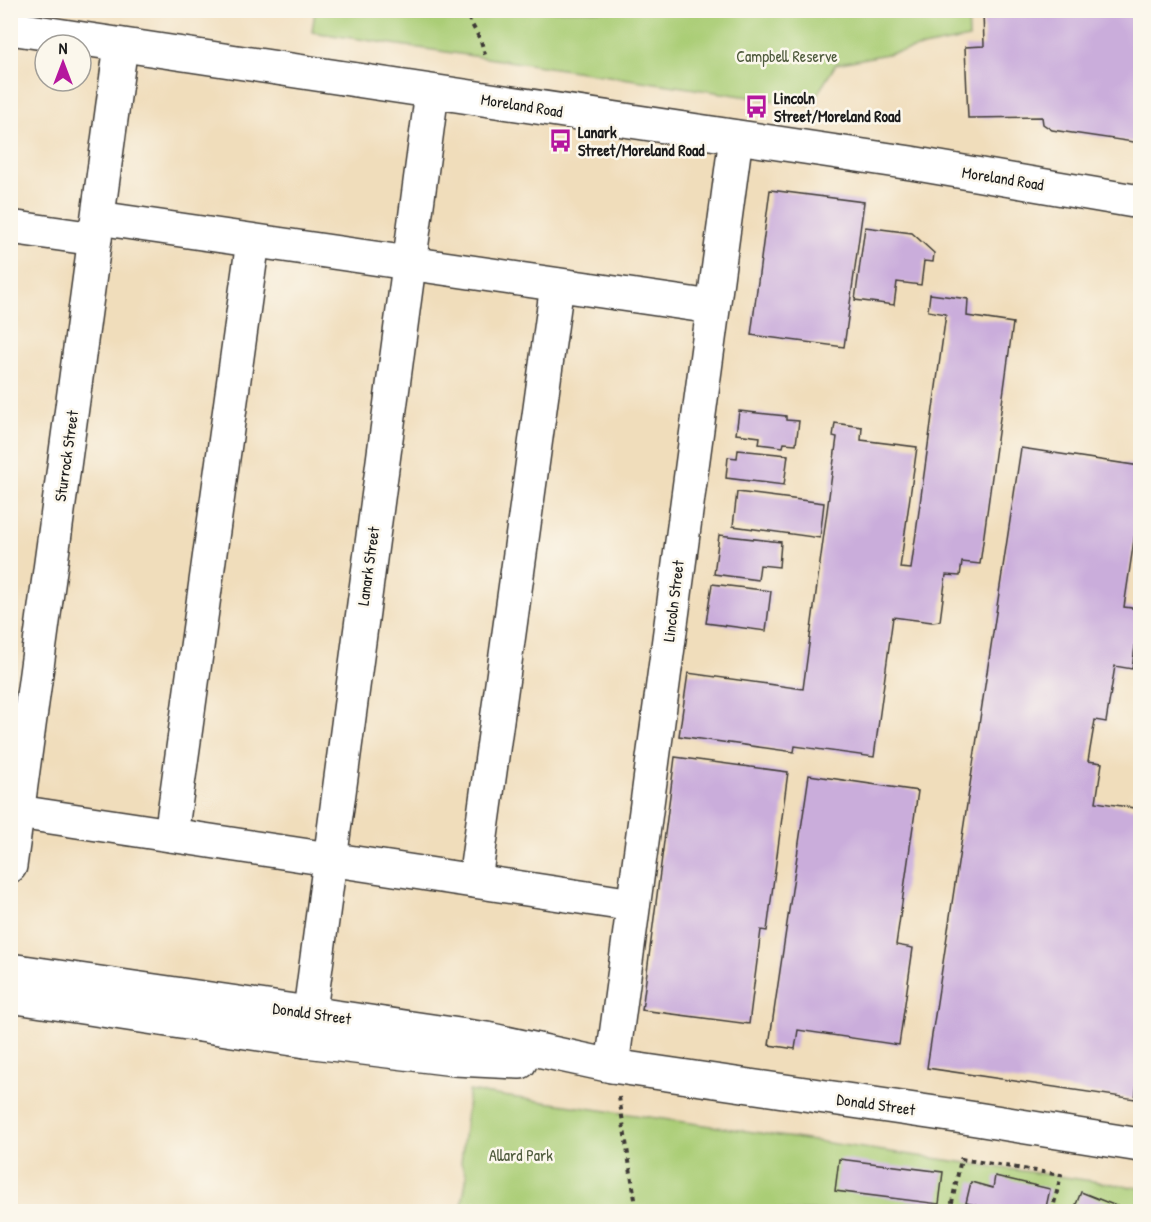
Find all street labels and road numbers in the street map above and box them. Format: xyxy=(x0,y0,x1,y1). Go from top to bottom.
street label: Moreland Road xyxy=(480,88,564,122)
street label: Moreland Road xyxy=(961,161,1045,195)
street label: Sturrock Street xyxy=(49,409,83,503)
street label: Lanark Street xyxy=(352,525,384,607)
street label: Lincoln Street xyxy=(657,559,689,643)
street label: Donald Street xyxy=(271,997,353,1029)
street label: Donald Street xyxy=(835,1088,917,1120)

